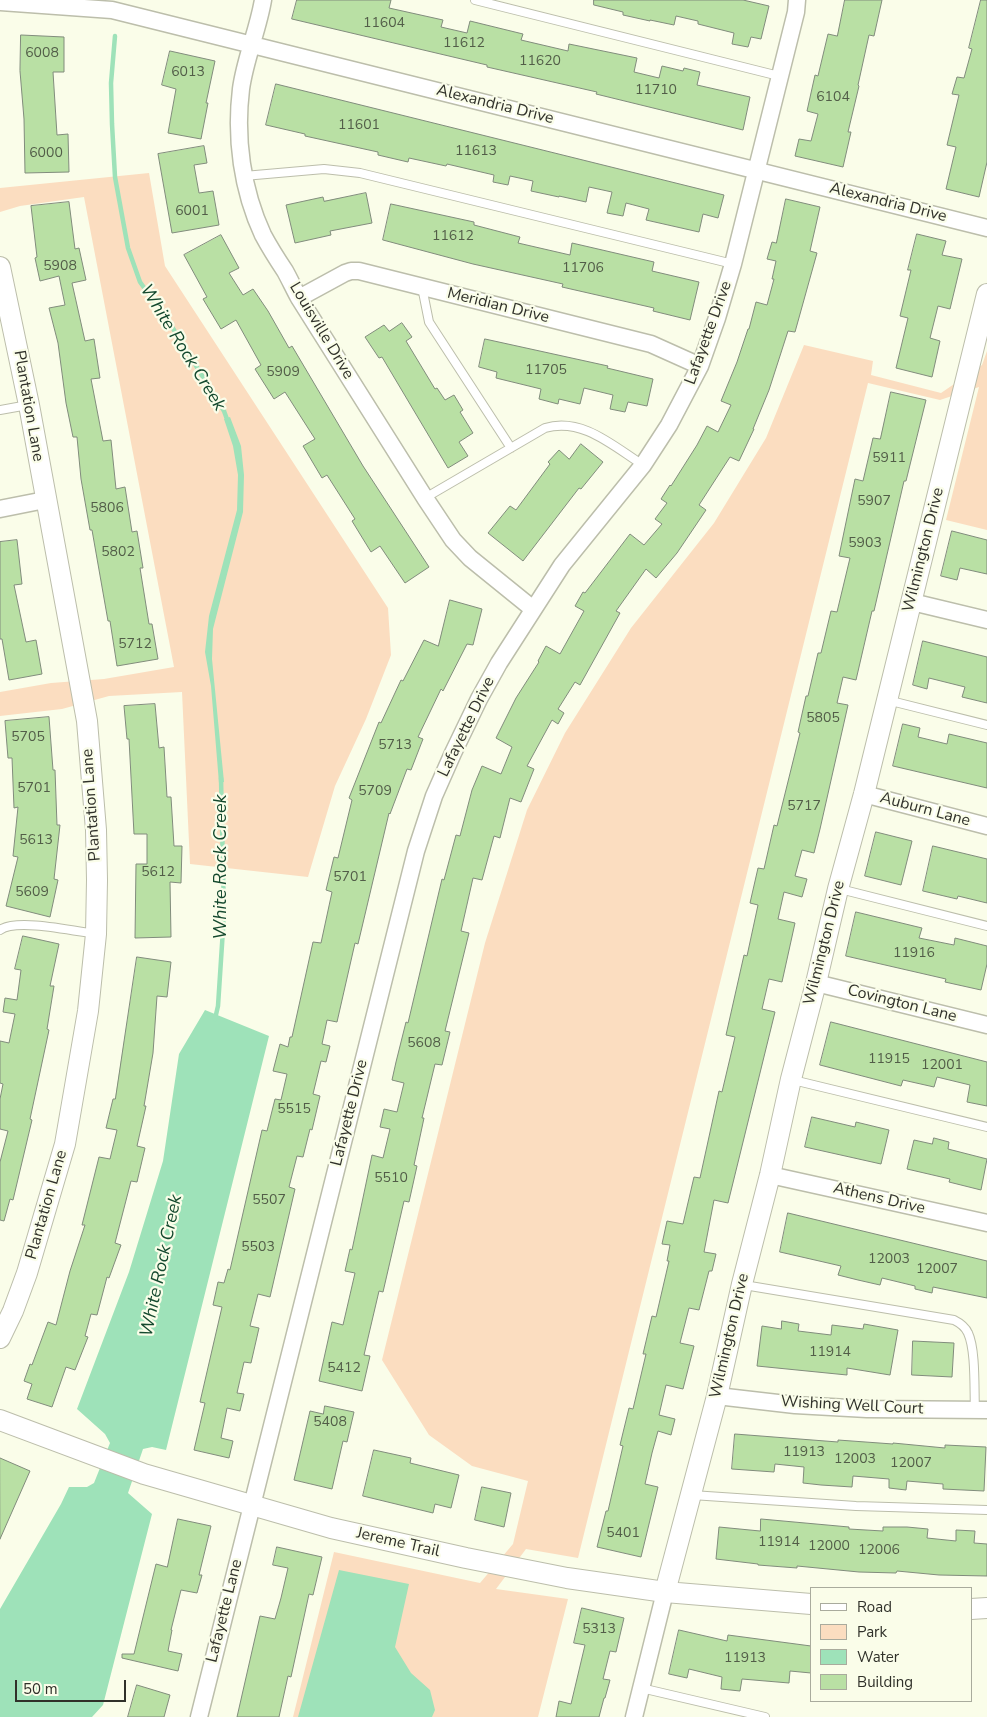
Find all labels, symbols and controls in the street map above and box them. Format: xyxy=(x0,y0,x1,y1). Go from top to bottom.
house number: 11604 xyxy=(363,16,405,32)
house number: 11612 xyxy=(443,36,485,52)
house number: 6008 xyxy=(25,46,59,62)
house number: 11620 xyxy=(519,54,561,70)
house number: 6013 xyxy=(171,65,205,81)
street label: Alexandria Drive xyxy=(434,81,556,129)
house number: 11710 xyxy=(635,83,677,99)
house number: 6104 xyxy=(816,90,850,106)
house number: 11601 xyxy=(338,118,380,134)
house number: 11613 xyxy=(455,144,497,160)
house number: 6000 xyxy=(29,146,63,162)
street label: Alexandria Drive xyxy=(827,179,949,227)
house number: 6001 xyxy=(175,204,209,220)
house number: 11612 xyxy=(432,229,474,245)
house number: 5908 xyxy=(43,259,77,275)
house number: 11706 xyxy=(562,261,604,277)
street label: Louisville Drive xyxy=(285,279,357,383)
street label: Lafayette Drive xyxy=(681,279,737,387)
water label: White Rock Creek xyxy=(134,281,230,415)
street label: Meridian Drive xyxy=(445,284,551,328)
street label: Plantation Lane xyxy=(9,349,47,463)
house number: 11705 xyxy=(525,363,567,379)
house number: 5909 xyxy=(266,365,300,381)
house number: 5911 xyxy=(872,451,906,467)
street label: Wilmington Drive xyxy=(899,486,949,614)
house number: 5907 xyxy=(857,494,891,510)
house number: 5806 xyxy=(90,501,124,517)
house number: 5903 xyxy=(848,536,882,552)
house number: 5802 xyxy=(101,545,135,561)
house number: 5712 xyxy=(118,637,152,653)
street label: Lafayette Drive xyxy=(435,674,499,780)
house number: 5805 xyxy=(806,711,840,727)
house number: 5705 xyxy=(11,730,45,746)
house number: 5713 xyxy=(378,738,412,754)
street label: Plantation Lane xyxy=(78,748,106,862)
house number: 5701 xyxy=(17,781,51,797)
house number: 5709 xyxy=(358,784,392,800)
street label: Auburn Lane xyxy=(878,789,972,831)
water label: White Rock Creek xyxy=(211,794,233,940)
house number: 5717 xyxy=(787,799,821,815)
house number: 5613 xyxy=(19,833,53,849)
house number: 5612 xyxy=(141,865,175,881)
house number: 5701 xyxy=(333,870,367,886)
street label: Wilmington Drive xyxy=(800,879,850,1007)
house number: 5609 xyxy=(15,885,49,901)
house number: 11916 xyxy=(893,946,935,962)
street label: Covington Lane xyxy=(845,981,959,1027)
house number: 5608 xyxy=(407,1036,441,1052)
house number: 11915 xyxy=(868,1052,910,1068)
street label: Lafayette Drive xyxy=(328,1058,372,1168)
house number: 12001 xyxy=(921,1058,963,1074)
house number: 5515 xyxy=(277,1102,311,1118)
street label: Plantation Lane xyxy=(22,1148,72,1262)
house number: 5510 xyxy=(374,1171,408,1187)
street label: Athens Drive xyxy=(831,1179,927,1219)
water label: White Rock Creek xyxy=(136,1193,188,1339)
house number: 5507 xyxy=(252,1193,286,1209)
house number: 5503 xyxy=(241,1240,275,1256)
house number: 12003 xyxy=(868,1252,910,1268)
house number: 12007 xyxy=(916,1262,958,1278)
street label: Wilmington Drive xyxy=(706,1272,754,1400)
house number: 11914 xyxy=(809,1345,851,1361)
house number: 5412 xyxy=(327,1361,361,1377)
street label: Wishing Well Court xyxy=(780,1393,924,1419)
house number: 5408 xyxy=(313,1415,347,1431)
house number: 11913 xyxy=(783,1445,825,1461)
house number: 12003 xyxy=(834,1452,876,1468)
house number: 12007 xyxy=(890,1456,932,1472)
street label: Jereme Trail xyxy=(354,1524,442,1562)
house number: 5401 xyxy=(606,1526,640,1542)
house number: 11914 xyxy=(758,1535,800,1551)
house number: 12000 xyxy=(808,1539,850,1555)
house number: 12006 xyxy=(858,1543,900,1559)
street label: Lafayette Lane xyxy=(203,1557,247,1665)
legend xyxy=(810,1587,972,1702)
text: Road xyxy=(857,1597,892,1617)
house number: 5313 xyxy=(582,1622,616,1638)
text: Park xyxy=(857,1622,887,1642)
text: Water xyxy=(857,1647,899,1667)
house number: 11913 xyxy=(724,1651,766,1667)
scale bar xyxy=(18,1670,129,1702)
text: Building xyxy=(857,1672,913,1692)
text: 50 m xyxy=(23,1679,58,1699)

